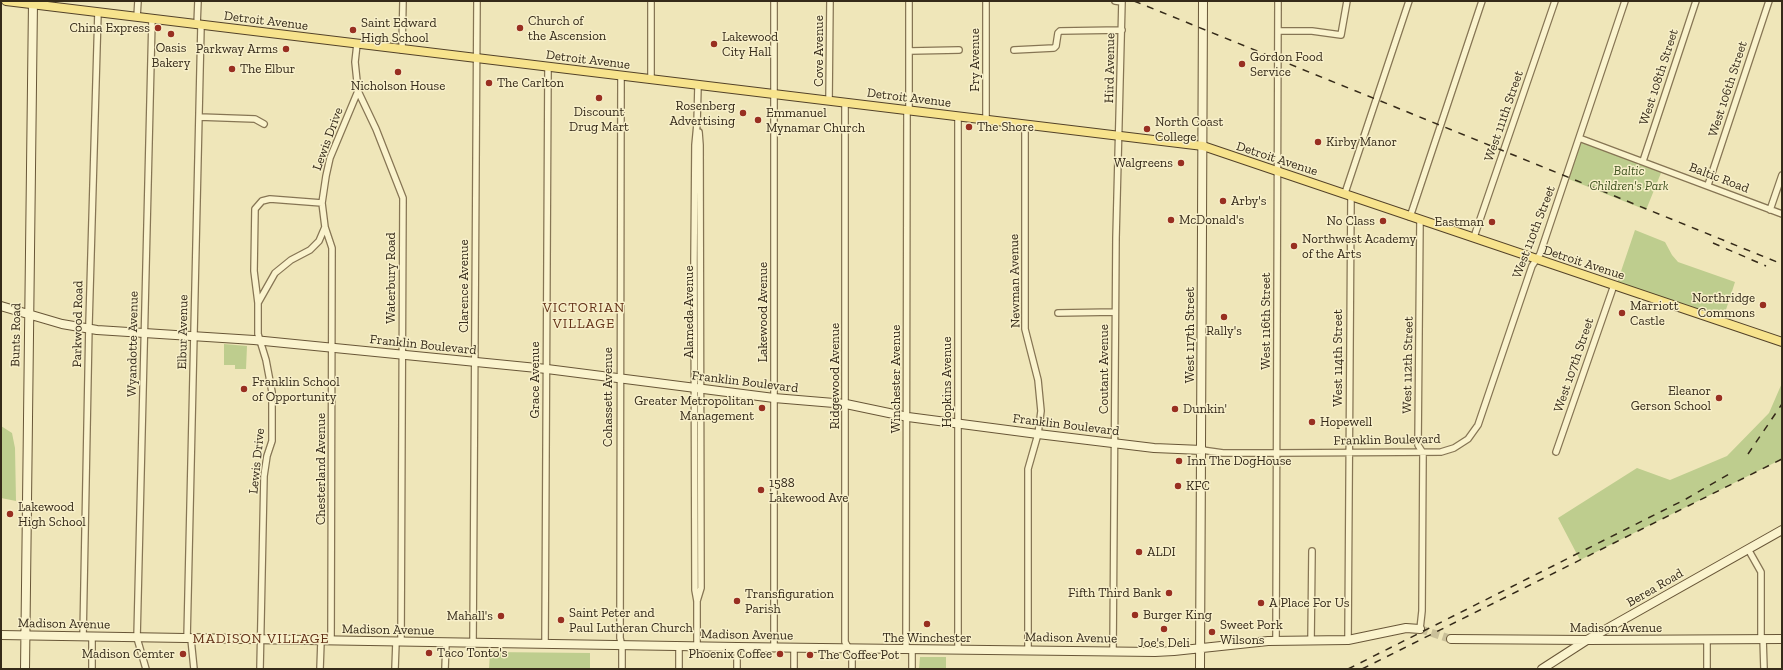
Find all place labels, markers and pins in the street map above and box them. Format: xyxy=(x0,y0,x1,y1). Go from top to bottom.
place label: Church of the Ascension xyxy=(528,13,606,44)
place label: Saint Edward High School xyxy=(361,15,437,46)
place label: China Express xyxy=(70,20,150,36)
marker: China Express xyxy=(153,23,163,33)
marker: Church of the Ascension xyxy=(515,23,525,33)
marker: Saint Edward High School xyxy=(348,25,358,35)
marker: Oasis Bakery xyxy=(166,29,176,39)
place label: Lakewood City Hall xyxy=(722,29,778,60)
marker: Lakewood City Hall xyxy=(709,39,719,49)
place label: Oasis Bakery xyxy=(152,40,190,71)
place label: Parkway Arms xyxy=(196,41,278,57)
marker: Parkway Arms xyxy=(281,44,291,54)
place label: Gordon Food Service xyxy=(1250,49,1323,80)
marker: Gordon Food Service xyxy=(1237,59,1247,69)
place label: The Elbur xyxy=(240,61,295,77)
marker: The Elbur xyxy=(227,64,237,74)
marker: Nicholson House xyxy=(393,67,403,77)
place label: The Carlton xyxy=(497,75,564,91)
place label: Nicholson House xyxy=(351,78,445,94)
marker: The Carlton xyxy=(484,78,494,88)
marker: Discount Drug Mart xyxy=(594,93,604,103)
place label: Rosenberg Advertising xyxy=(669,98,735,129)
place label: Discount Drug Mart xyxy=(569,104,629,135)
place label: Emmanuel Mynamar Church xyxy=(766,105,865,136)
marker: Rosenberg Advertising xyxy=(738,108,748,118)
place label: North Coast College xyxy=(1155,114,1223,145)
marker: Emmanuel Mynamar Church xyxy=(753,115,763,125)
place label: The Shore xyxy=(977,119,1034,135)
marker: The Shore xyxy=(964,122,974,132)
marker: North Coast College xyxy=(1142,124,1152,134)
place label: Kirby Manor xyxy=(1326,134,1397,150)
marker: Kirby Manor xyxy=(1313,137,1323,147)
place label: Walgreens xyxy=(1114,155,1173,171)
marker: Walgreens xyxy=(1176,158,1186,168)
place label: Arby's xyxy=(1231,193,1266,209)
marker: Arby's xyxy=(1218,196,1228,206)
place label: McDonald's xyxy=(1179,212,1244,228)
place label: No Class xyxy=(1327,213,1375,229)
place label: Eastman xyxy=(1435,214,1484,230)
marker: McDonald's xyxy=(1166,215,1176,225)
marker: No Class xyxy=(1378,216,1388,226)
marker: Eastman xyxy=(1487,217,1497,227)
place label: Northwest Academy of the Arts xyxy=(1302,231,1416,262)
marker: Northwest Academy of the Arts xyxy=(1289,241,1299,251)
place label: Northridge Commons xyxy=(1692,290,1755,321)
place label: Marriott Castle xyxy=(1630,298,1678,329)
marker: Northridge Commons xyxy=(1758,300,1768,310)
marker: Marriott Castle xyxy=(1617,308,1627,318)
marker: Rally's xyxy=(1219,312,1229,322)
place label: Rally's xyxy=(1206,323,1242,339)
place label: Franklin School of Opportunity xyxy=(252,374,340,405)
place label: Eleanor Gerson School xyxy=(1631,383,1711,414)
marker: Franklin School of Opportunity xyxy=(239,384,249,394)
place label: Greater Metropolitan Management xyxy=(634,393,754,424)
marker: Eleanor Gerson School xyxy=(1714,393,1724,403)
place label: Dunkin' xyxy=(1183,401,1227,417)
marker: Greater Metropolitan Management xyxy=(757,403,767,413)
marker: Dunkin' xyxy=(1170,404,1180,414)
place label: Hopewell xyxy=(1320,414,1372,430)
marker: Hopewell xyxy=(1307,417,1317,427)
place label: Inn The DogHouse xyxy=(1187,453,1291,469)
marker: Inn The DogHouse xyxy=(1174,456,1184,466)
place label: 1588 Lakewood Ave xyxy=(769,475,848,506)
place label: KFC xyxy=(1186,478,1210,494)
marker: KFC xyxy=(1173,481,1183,491)
marker: 1588 Lakewood Ave xyxy=(756,485,766,495)
place label: Lakewood High School xyxy=(18,499,86,530)
marker: Lakewood High School xyxy=(5,509,15,519)
place label: ALDI xyxy=(1147,544,1176,560)
marker: ALDI xyxy=(1134,547,1144,557)
place label: Fifth Third Bank xyxy=(1068,585,1161,601)
place label: Transfiguration Parish xyxy=(745,586,834,617)
marker: Fifth Third Bank xyxy=(1164,588,1174,598)
place label: A Place For Us xyxy=(1269,595,1349,611)
marker: Transfiguration Parish xyxy=(732,596,742,606)
marker: A Place For Us xyxy=(1256,598,1266,608)
place label: Saint Peter and Paul Lutheran Church xyxy=(569,605,693,636)
place label: Burger King xyxy=(1143,607,1212,623)
place label: Mahall's xyxy=(447,608,493,624)
marker: Burger King xyxy=(1130,610,1140,620)
marker: Mahall's xyxy=(496,611,506,621)
marker: Saint Peter and Paul Lutheran Church xyxy=(556,615,566,625)
place label: Sweet Pork Wilsons xyxy=(1220,617,1283,648)
marker: The Winchester xyxy=(922,619,932,629)
marker: Joe's Deli xyxy=(1159,624,1169,634)
marker: Sweet Pork Wilsons xyxy=(1207,627,1217,637)
place label: The Winchester xyxy=(883,630,971,646)
place label: Joe's Deli xyxy=(1138,635,1190,651)
place label: Taco Tonto's xyxy=(437,645,507,661)
place label: Madison Cemter xyxy=(82,646,175,662)
place label: Phoenix Coffee xyxy=(689,646,772,662)
place label: The Coffee Pot xyxy=(818,647,899,663)
marker: Taco Tonto's xyxy=(424,648,434,658)
marker: Madison Cemter xyxy=(178,649,188,659)
marker: Phoenix Coffee xyxy=(775,649,785,659)
marker: The Coffee Pot xyxy=(805,650,815,660)

